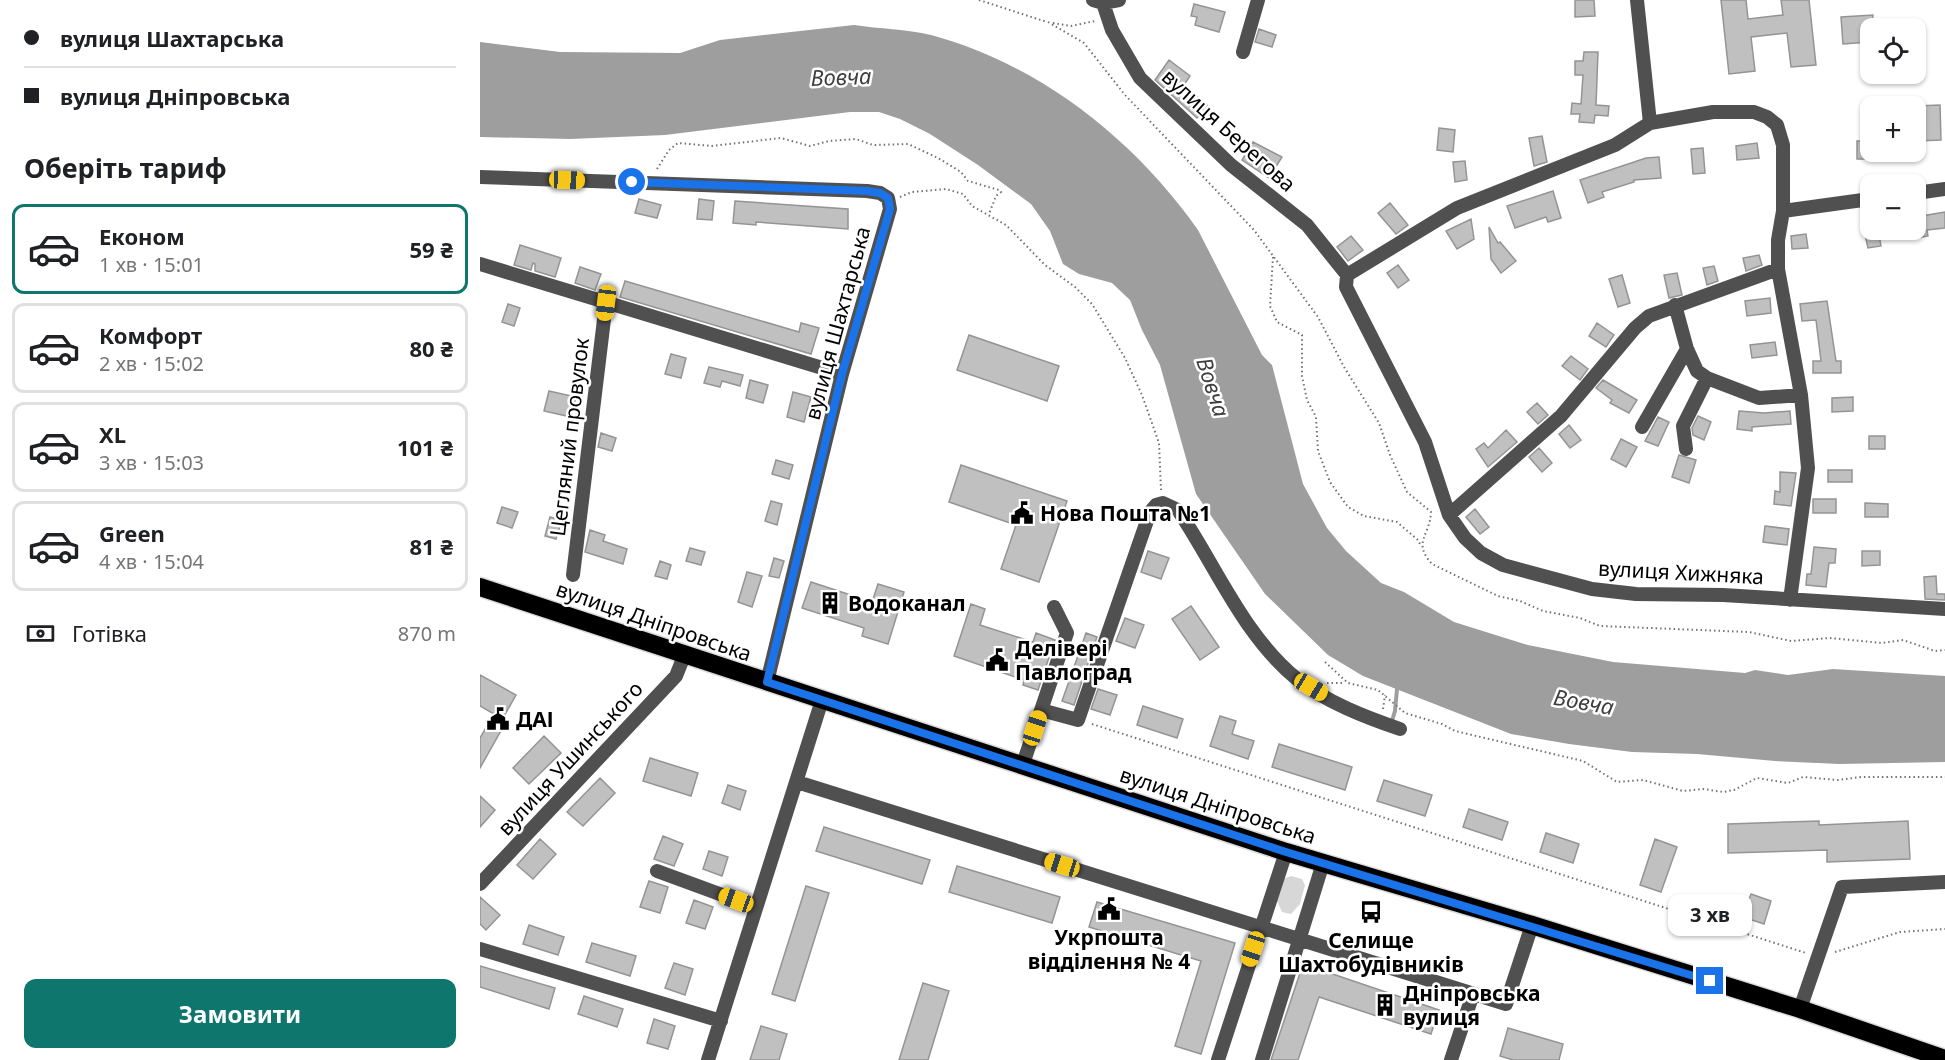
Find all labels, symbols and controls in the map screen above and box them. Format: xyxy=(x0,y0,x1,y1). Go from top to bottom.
map controls xyxy=(1860,18,1926,240)
button: locate xyxy=(1860,18,1926,84)
text: вулиця Шахтарська xyxy=(60,23,284,53)
water label: Вовча xyxy=(810,60,872,92)
street label: вулиця Берегова xyxy=(1156,62,1302,198)
text: вулиця Дніпровська xyxy=(60,81,290,111)
button: + xyxy=(1860,96,1926,162)
text: Оберіть тариф xyxy=(24,149,227,186)
route start xyxy=(618,168,645,195)
car xyxy=(549,170,585,190)
button: − xyxy=(1860,174,1926,240)
text: Економ xyxy=(99,221,185,251)
icon: car xyxy=(27,222,81,276)
street label: вулиця Шахтарська xyxy=(798,223,876,423)
text: 59 ₴ xyxy=(410,234,453,264)
text: 1 хв · 15:01 xyxy=(99,251,204,278)
car xyxy=(595,284,617,322)
text: Комфорт xyxy=(99,320,202,350)
icon: car xyxy=(27,321,81,375)
text: 80 ₴ xyxy=(410,333,453,363)
street label: Цегляний провулок xyxy=(543,336,595,538)
text: 2 хв · 15:02 xyxy=(99,350,204,377)
water label: Вовча xyxy=(1190,353,1238,421)
text: XL xyxy=(99,419,126,449)
icon: car xyxy=(27,420,81,474)
text: 101 ₴ xyxy=(397,432,453,462)
text: 3 хв · 15:03 xyxy=(99,449,204,476)
place label: Нова Пошта №1 xyxy=(1040,499,1211,527)
public building icon: Нова Пошта №1 xyxy=(1009,500,1035,526)
text: Green xyxy=(99,518,165,548)
icon: car xyxy=(27,519,81,573)
text: 81 ₴ xyxy=(410,531,453,561)
text: 4 хв · 15:04 xyxy=(99,548,204,575)
street label: вулиця Хижняка xyxy=(1597,554,1765,590)
street label: вулиця Дніпровська xyxy=(553,574,755,668)
place label: Водоканал xyxy=(848,589,966,617)
building icon: Водоканал xyxy=(817,590,843,616)
icon: cash xyxy=(24,617,57,650)
text: Готівка xyxy=(72,618,147,648)
text: 870 m xyxy=(398,620,456,647)
place label: Делівері Павлоград xyxy=(1015,634,1132,686)
public building icon: Делівері Павлоград xyxy=(984,647,1010,673)
car xyxy=(1291,670,1331,704)
street label: вулиця Ушинського xyxy=(491,675,649,841)
water label: Вовча xyxy=(1551,681,1617,721)
place label: ДАІ xyxy=(516,705,554,733)
public building icon: ДАІ xyxy=(485,706,511,732)
car xyxy=(1021,708,1049,748)
street label: вулиця Дніпровська xyxy=(1116,760,1320,850)
car xyxy=(1042,851,1082,879)
car xyxy=(716,885,756,915)
callout: 3 хв xyxy=(1668,894,1752,936)
public building icon: Укрпошта відділення № 4 xyxy=(1096,896,1122,922)
bus stop icon: Селище Шахтобудівників xyxy=(1358,899,1384,925)
text: 3 хв xyxy=(1690,901,1730,928)
place label: Укрпошта відділення № 4 xyxy=(1028,923,1190,975)
place label: Селище Шахтобудівників xyxy=(1278,926,1464,978)
car xyxy=(1239,929,1267,969)
route end xyxy=(1696,967,1723,994)
button: Замовити xyxy=(24,979,456,1048)
place label: Дніпровська вулиця xyxy=(1403,979,1541,1031)
building icon: Дніпровська вулиця xyxy=(1372,992,1398,1018)

